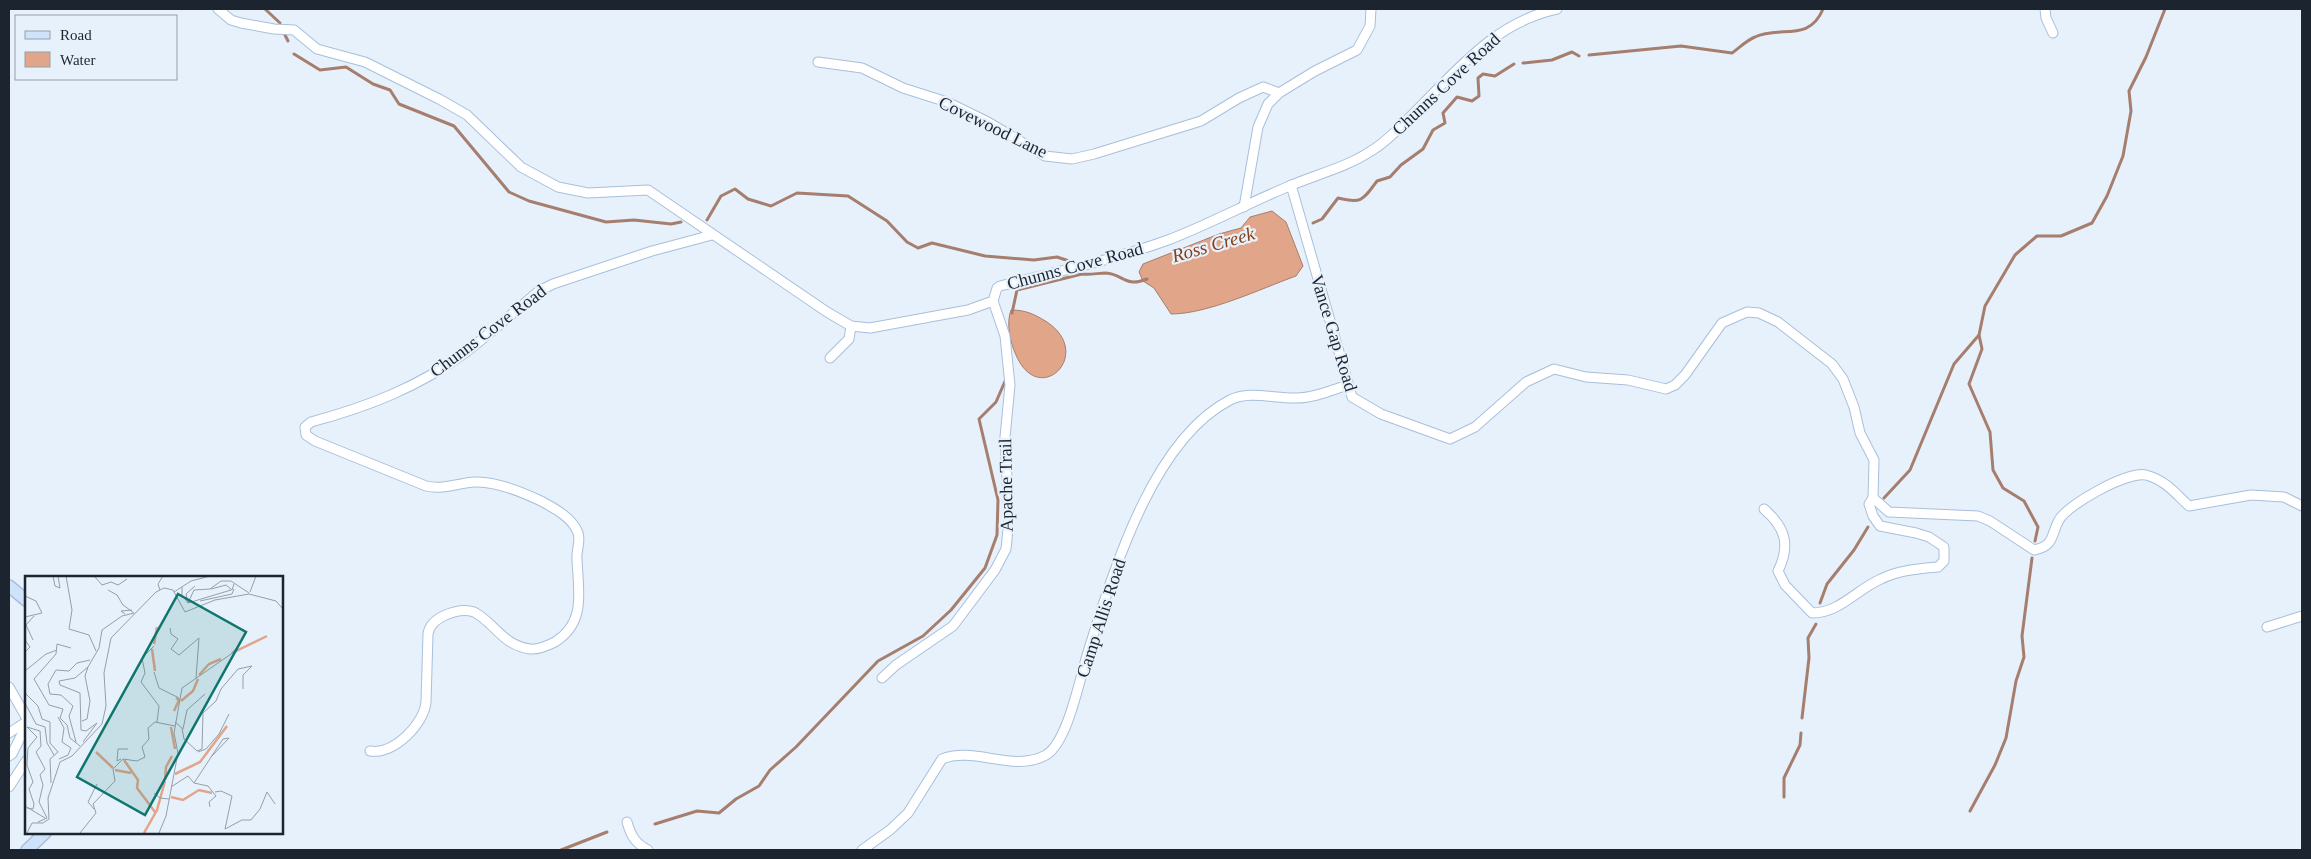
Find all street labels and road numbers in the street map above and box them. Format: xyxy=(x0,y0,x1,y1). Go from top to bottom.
street label: Chunns Cove Road xyxy=(1388,29,1504,139)
street label: Covewood Lane xyxy=(935,92,1051,162)
street label: Chunns Cove Road xyxy=(1005,238,1145,294)
street label: Vance Gap Road xyxy=(1307,272,1361,394)
street label: Chunns Cove Road xyxy=(426,281,550,381)
street label: Apache Trail xyxy=(995,438,1017,532)
street label: Camp Allis Road xyxy=(1072,556,1130,680)

